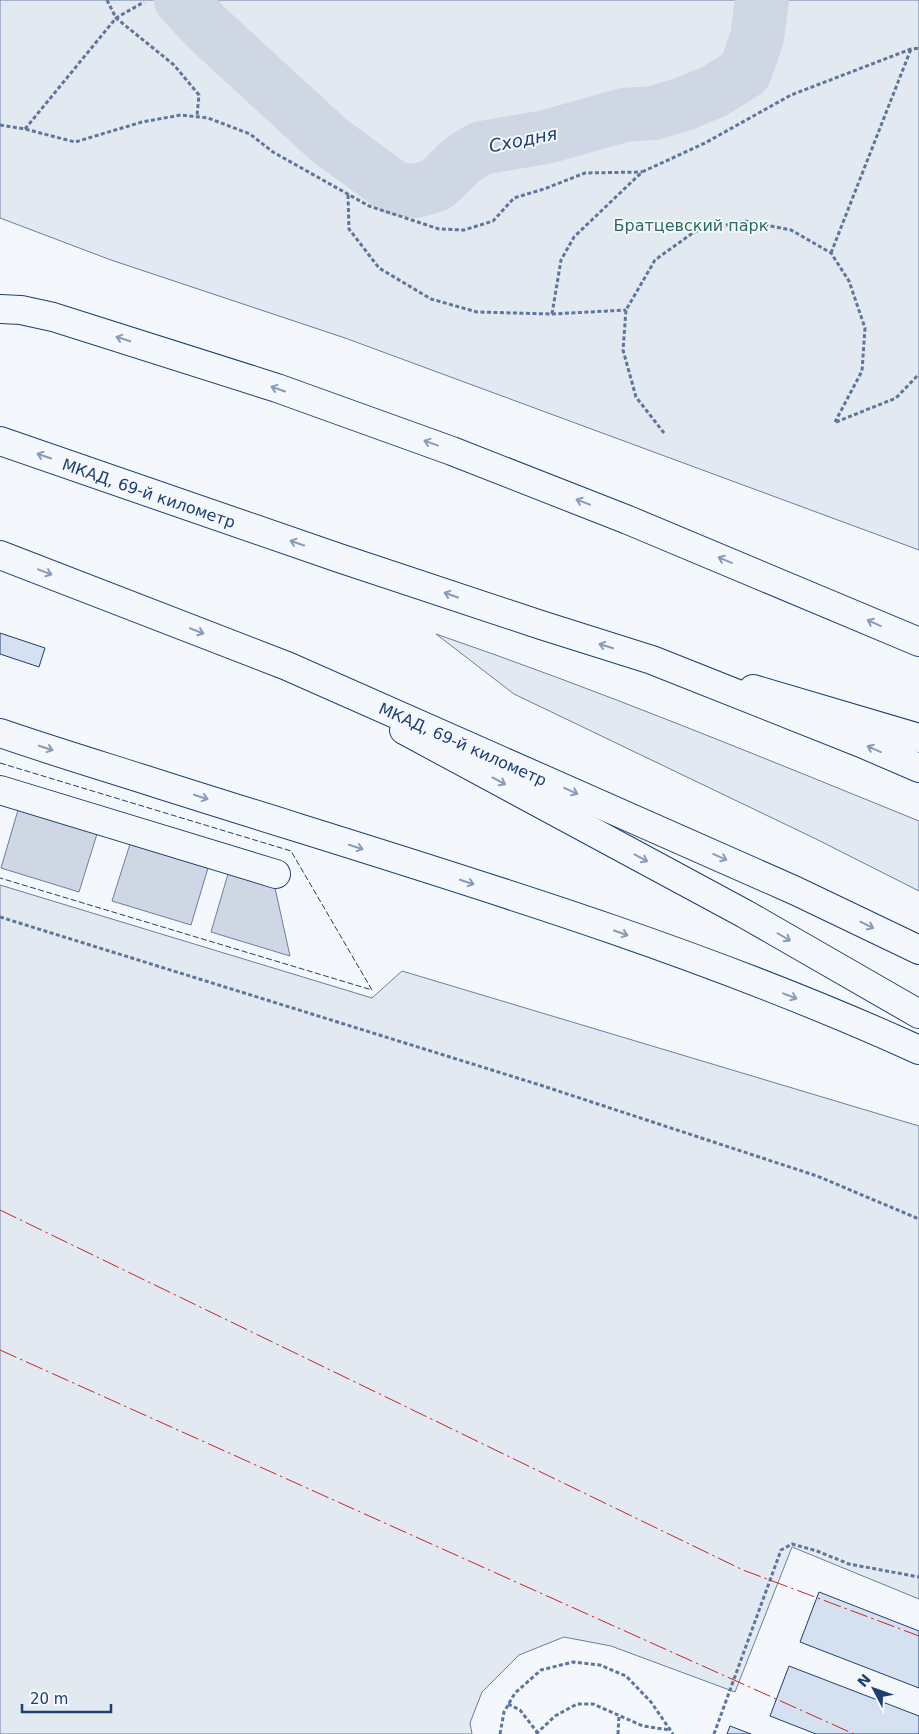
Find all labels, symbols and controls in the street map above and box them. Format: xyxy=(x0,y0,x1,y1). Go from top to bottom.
water label: Сходня xyxy=(487,123,559,156)
park label: Братцевский парк xyxy=(614,216,769,235)
one-way arrow xyxy=(116,334,132,344)
one-way arrow xyxy=(271,384,286,393)
one-way arrow xyxy=(424,438,439,447)
one-way arrow xyxy=(37,451,53,461)
street label: МКАД, 69-й километр xyxy=(60,455,238,532)
one-way arrow xyxy=(575,497,591,506)
one-way arrow xyxy=(290,538,306,547)
one-way arrow xyxy=(717,555,733,564)
one-way arrow xyxy=(38,569,53,578)
one-way arrow xyxy=(444,590,460,599)
one-way arrow xyxy=(867,617,882,627)
one-way arrow xyxy=(189,627,204,636)
one-way arrow xyxy=(598,640,614,650)
street label: МКАД, 69-й километр xyxy=(376,699,550,790)
one-way arrow xyxy=(867,743,882,753)
one-way arrow xyxy=(38,744,54,753)
one-way arrow xyxy=(491,776,505,786)
one-way arrow xyxy=(563,787,578,797)
one-way arrow xyxy=(193,793,209,803)
one-way arrow xyxy=(348,842,364,852)
one-way arrow xyxy=(634,853,649,863)
one-way arrow xyxy=(712,853,727,862)
one-way arrow xyxy=(459,877,475,887)
one-way arrow xyxy=(860,920,875,930)
one-way arrow xyxy=(613,929,629,938)
one-way arrow xyxy=(776,932,790,942)
one-way arrow xyxy=(782,991,797,1001)
north arrow xyxy=(849,1664,899,1714)
text: N xyxy=(854,1671,874,1690)
scale bar xyxy=(22,1682,111,1714)
text: 20 m xyxy=(30,1690,68,1708)

